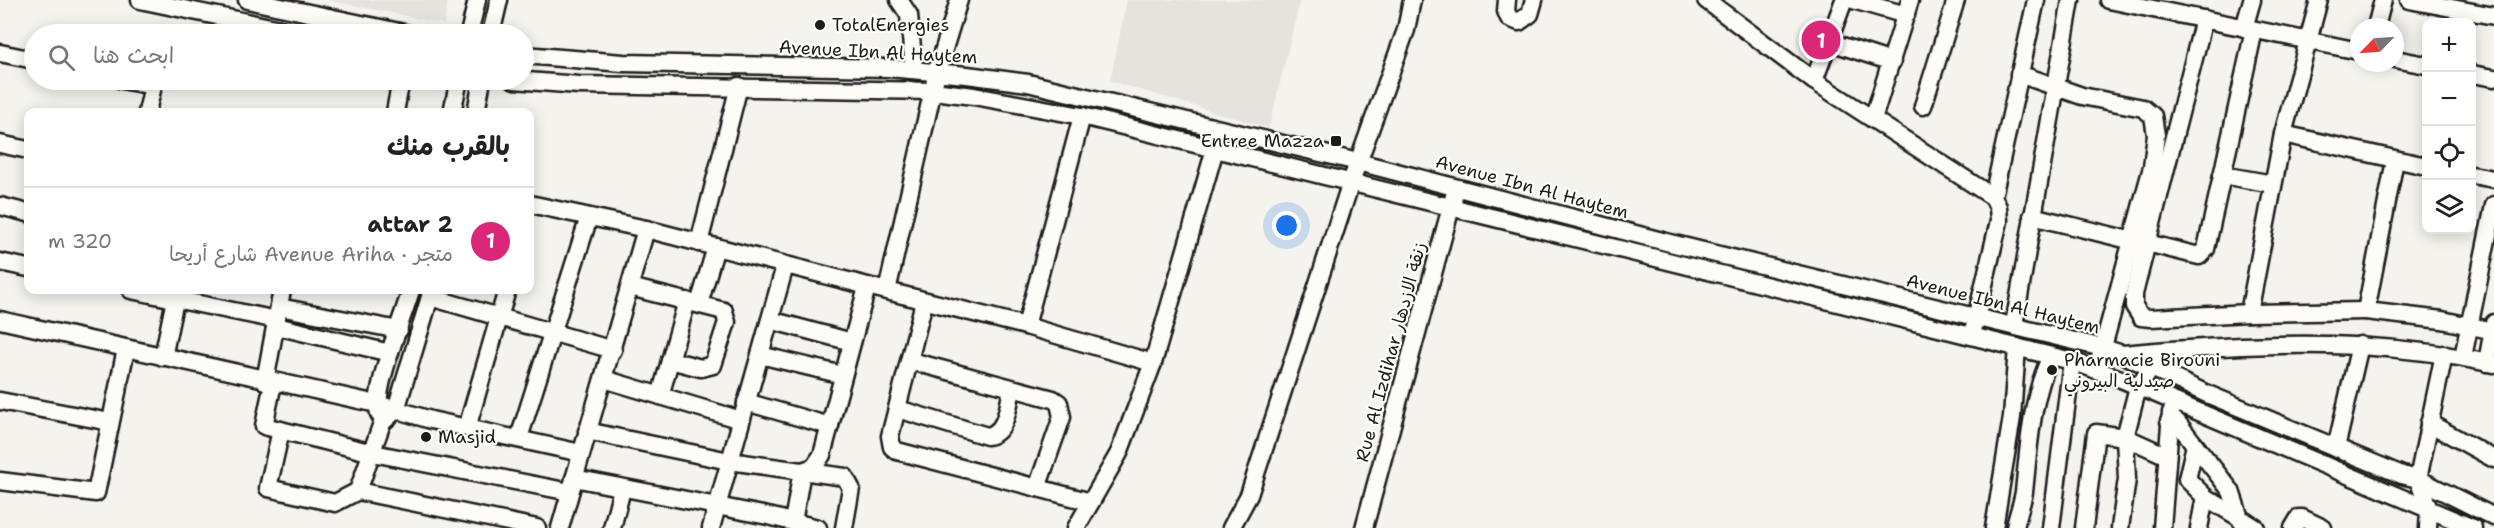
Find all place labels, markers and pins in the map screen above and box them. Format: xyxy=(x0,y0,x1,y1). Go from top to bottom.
place label: TotalEnergies xyxy=(832,13,949,37)
marker: TotalEnergies xyxy=(813,18,827,32)
pin: 1 xyxy=(1802,18,1840,63)
place label: Entree Mazza xyxy=(1201,129,1324,153)
marker: Entree Mazza xyxy=(1329,134,1343,148)
place label: Pharmacie Birouni صيدلية البيروني xyxy=(2064,348,2220,397)
marker: Pharmacie Birouni صيدلية البيروني xyxy=(2045,363,2059,377)
place label: Masjid xyxy=(438,425,496,449)
marker: Masjid xyxy=(419,430,433,444)

